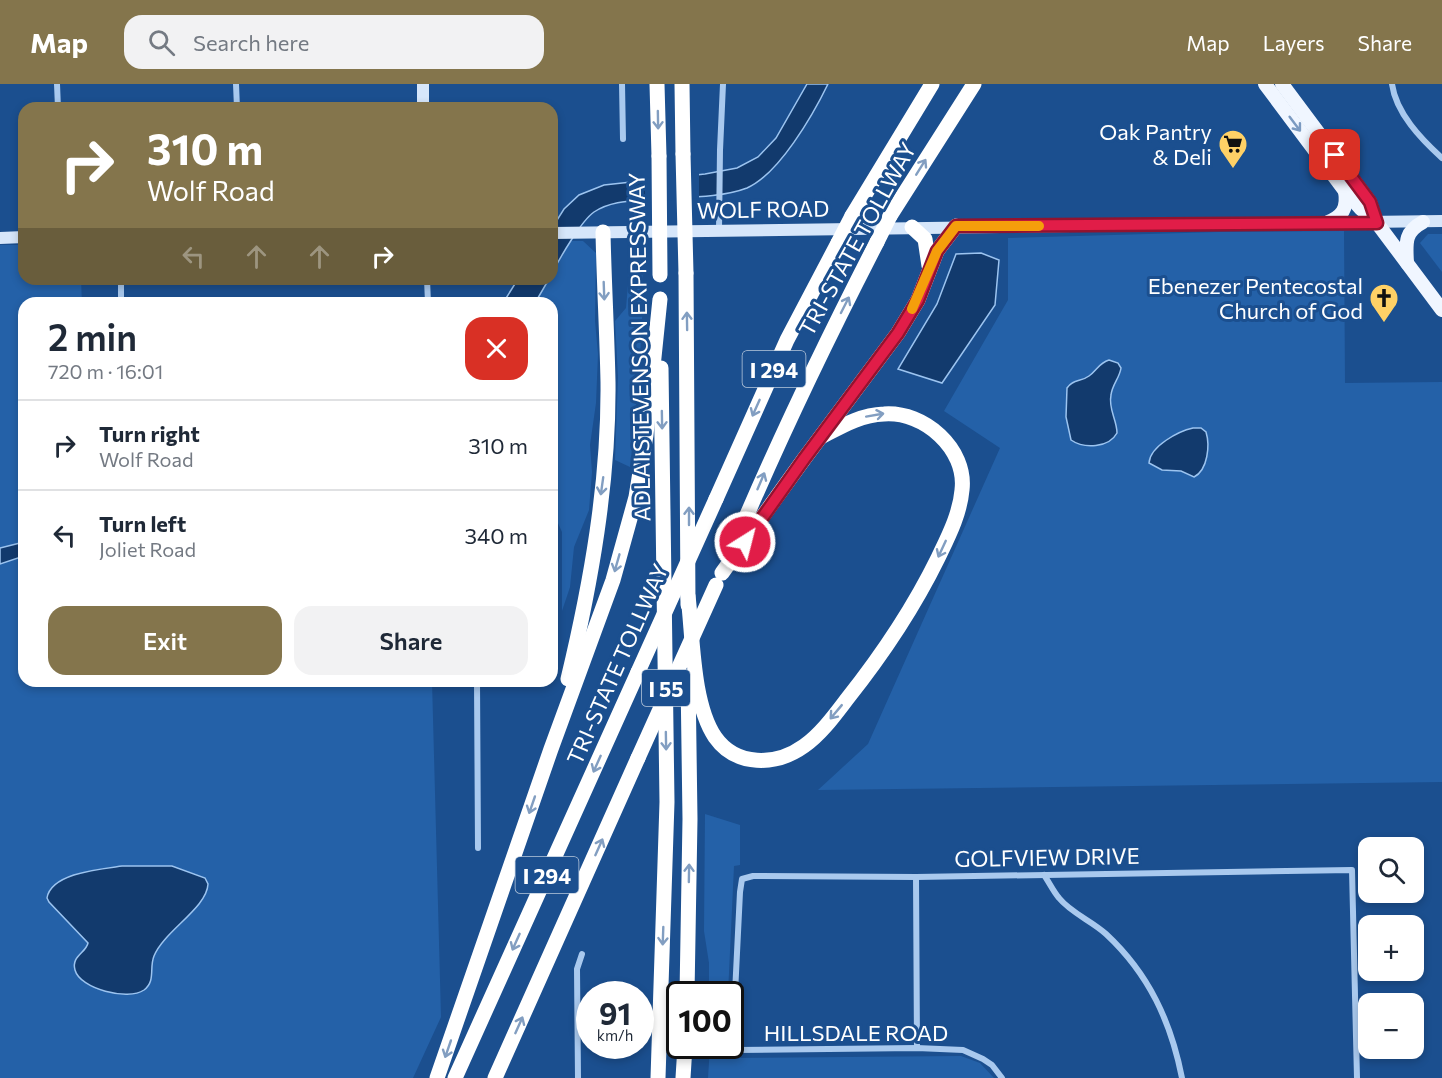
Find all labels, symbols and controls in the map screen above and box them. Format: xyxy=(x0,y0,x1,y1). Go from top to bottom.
search box xyxy=(124,15,544,69)
text: Map xyxy=(30,25,88,59)
icon: search xyxy=(145,26,178,59)
text: Search here xyxy=(193,29,309,56)
text: Map xyxy=(1186,30,1230,55)
text: Layers xyxy=(1263,30,1325,55)
text: Share xyxy=(1358,30,1412,55)
one-way arrow xyxy=(652,109,664,129)
one-way arrow xyxy=(1289,116,1302,132)
place label: Oak Pantry & Deli xyxy=(1099,118,1212,170)
text: 310 m xyxy=(147,122,263,174)
icon: right xyxy=(48,126,126,204)
supermarket icon: Oak Pantry & Deli xyxy=(1217,128,1249,170)
pin xyxy=(1309,129,1360,180)
street label: TRI-STATE TOLLWAY xyxy=(793,138,921,340)
icon: arrive xyxy=(1318,138,1351,171)
one-way arrow xyxy=(916,159,928,176)
street label: ADLAI STEVENSON EXPRESSWAY xyxy=(622,172,656,522)
text: Wolf Road xyxy=(147,174,275,207)
street label: WOLF ROAD xyxy=(697,194,829,224)
icon: left xyxy=(177,240,210,273)
icon: ahead xyxy=(240,240,273,273)
icon: ahead xyxy=(303,240,336,273)
icon: right xyxy=(366,240,399,273)
place label: Ebenezer Pentecostal Church of God xyxy=(1148,272,1363,324)
one-way arrow xyxy=(599,280,610,300)
church icon: Ebenezer Pentecostal Church of God xyxy=(1368,282,1400,324)
one-way arrow xyxy=(840,296,851,314)
one-way arrow xyxy=(681,312,693,332)
text: 2 min xyxy=(48,314,137,358)
button: close xyxy=(465,317,528,380)
road number: I 294 xyxy=(742,351,806,387)
text: 720 m · 16:01 xyxy=(48,359,163,383)
one-way arrow xyxy=(750,399,762,417)
one-way arrow xyxy=(656,410,668,430)
one-way arrow xyxy=(864,410,884,421)
text: Turn right xyxy=(99,420,200,447)
icon: right xyxy=(48,429,81,462)
text: 310 m xyxy=(468,432,528,459)
text: Wolf Road xyxy=(99,447,193,471)
one-way arrow xyxy=(756,472,767,490)
one-way arrow xyxy=(597,475,608,495)
one-way arrow xyxy=(683,507,695,527)
text: Turn left xyxy=(99,510,186,537)
position arrow xyxy=(713,510,777,574)
icon: left xyxy=(48,519,81,552)
text: 340 m xyxy=(464,522,528,549)
text: Joliet Road xyxy=(99,537,196,561)
one-way arrow xyxy=(936,539,947,557)
one-way arrow xyxy=(611,553,623,572)
street label: TRI-STATE TOLLWAY xyxy=(561,559,673,769)
button: Exit xyxy=(48,606,282,675)
button: Share xyxy=(294,606,528,675)
road number: I 55 xyxy=(642,670,690,706)
one-way arrow xyxy=(830,704,843,720)
one-way arrow xyxy=(660,731,672,751)
one-way arrow xyxy=(591,754,602,773)
one-way arrow xyxy=(526,795,537,814)
map controls xyxy=(1358,837,1424,1059)
button: search xyxy=(1358,837,1424,903)
one-way arrow xyxy=(593,838,605,856)
street label: GOLFVIEW DRIVE xyxy=(954,842,1140,872)
road number: I 294 xyxy=(516,857,578,893)
one-way arrow xyxy=(683,864,695,884)
button: + xyxy=(1358,915,1424,981)
one-way arrow xyxy=(657,925,668,945)
one-way arrow xyxy=(510,932,522,950)
speed limit sign: 100 xyxy=(666,981,744,1059)
button: − xyxy=(1358,993,1424,1059)
text: 91 xyxy=(599,994,631,1031)
one-way arrow xyxy=(513,1016,525,1034)
street label: HILLSDALE ROAD xyxy=(764,1019,948,1046)
text: km/h xyxy=(597,1026,633,1044)
one-way arrow xyxy=(442,1039,453,1058)

